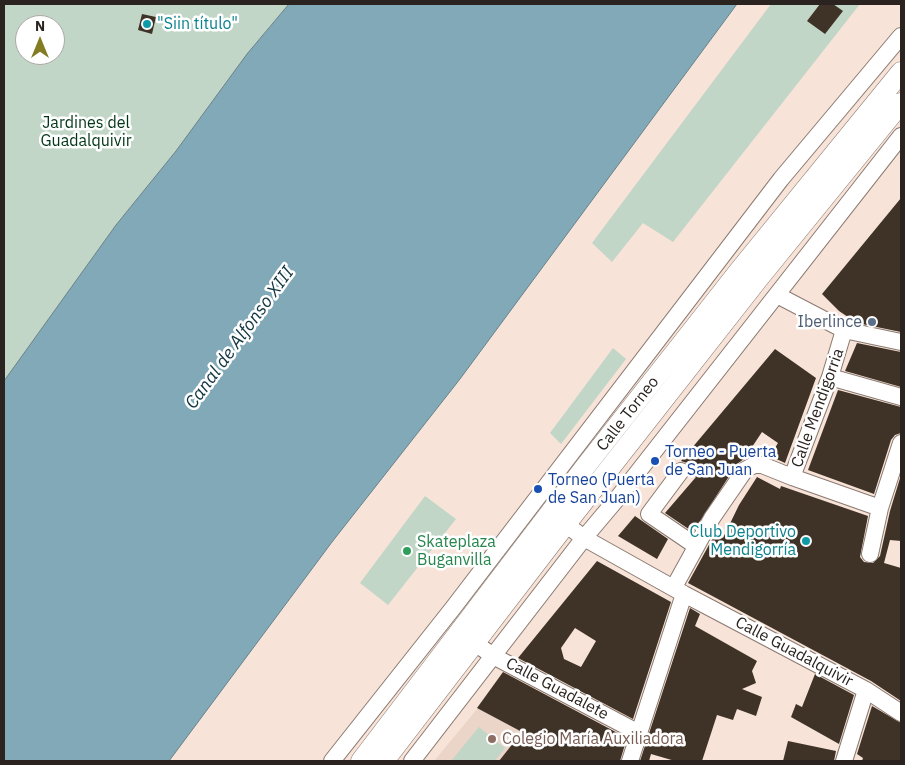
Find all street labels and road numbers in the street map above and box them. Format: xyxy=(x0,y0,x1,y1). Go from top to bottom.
street label: Calle Mendigorria xyxy=(788,346,848,470)
street label: Calle Torneo xyxy=(593,373,663,455)
street label: Calle Guadalquivir xyxy=(732,613,856,691)
street label: Calle Guadalete xyxy=(502,654,612,724)

